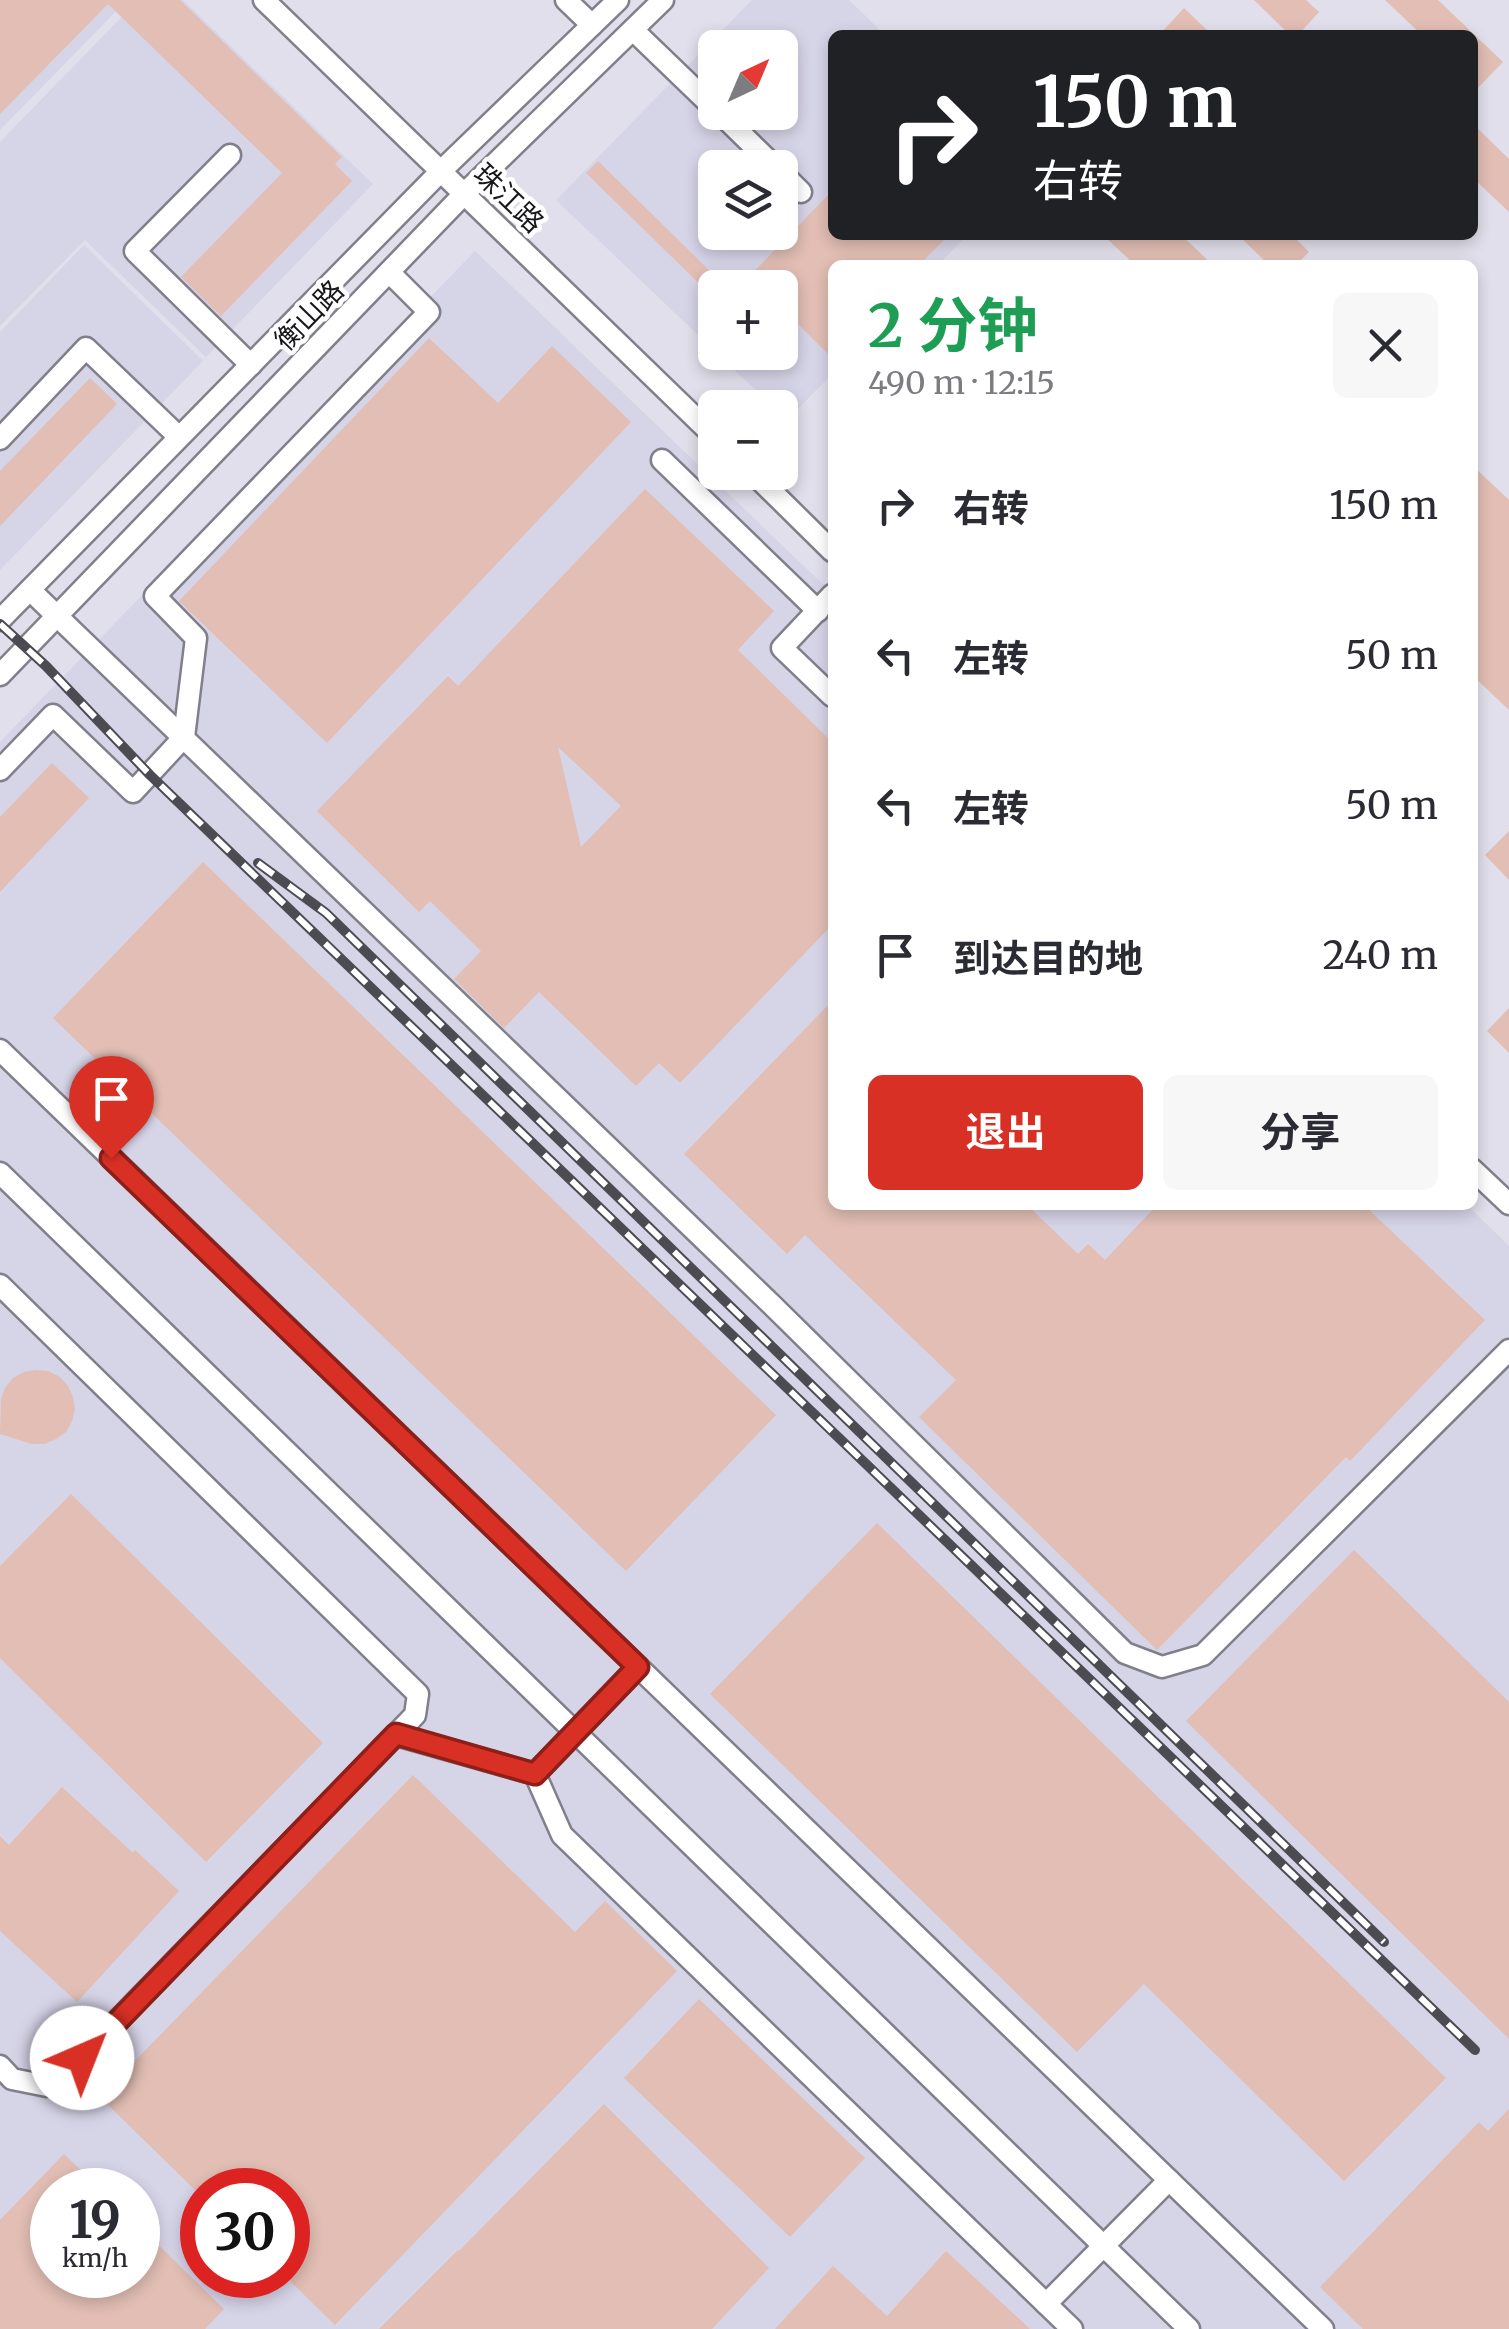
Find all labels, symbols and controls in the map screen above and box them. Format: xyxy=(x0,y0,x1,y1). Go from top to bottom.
north arrow xyxy=(698,30,798,130)
map controls xyxy=(698,30,798,490)
text: 150 m xyxy=(1033,58,1237,146)
icon: right xyxy=(868,70,998,200)
button: layers xyxy=(698,150,798,250)
text: 右转 xyxy=(1033,153,1123,209)
street label: 珠江路 xyxy=(466,156,552,240)
button: + xyxy=(698,270,798,370)
street label: 衡山路 xyxy=(267,272,351,358)
text: 2 分钟 xyxy=(868,288,1038,363)
button: close xyxy=(1333,293,1438,398)
text: 490 m · 12:15 xyxy=(868,363,1055,403)
button: − xyxy=(698,390,798,490)
icon: right xyxy=(868,478,923,533)
text: 150 m xyxy=(1329,482,1438,529)
text: 右转 xyxy=(953,485,1029,532)
icon: left xyxy=(868,628,923,683)
text: 50 m xyxy=(1345,632,1438,679)
text: 左转 xyxy=(953,635,1029,682)
icon: left xyxy=(868,778,923,833)
text: 50 m xyxy=(1345,782,1438,829)
text: 左转 xyxy=(953,785,1029,832)
icon: arrive xyxy=(868,928,923,983)
text: 240 m xyxy=(1322,932,1438,979)
text: 到达目的地 xyxy=(953,935,1143,982)
pin xyxy=(69,1056,154,1159)
icon: arrive xyxy=(84,1071,139,1126)
button: 退出 xyxy=(868,1075,1143,1190)
button: 分享 xyxy=(1163,1075,1438,1190)
position arrow xyxy=(30,2006,134,2110)
speed limit sign: 30 xyxy=(180,2168,310,2298)
text: 19 xyxy=(69,2189,121,2252)
text: km/h xyxy=(62,2242,128,2274)

